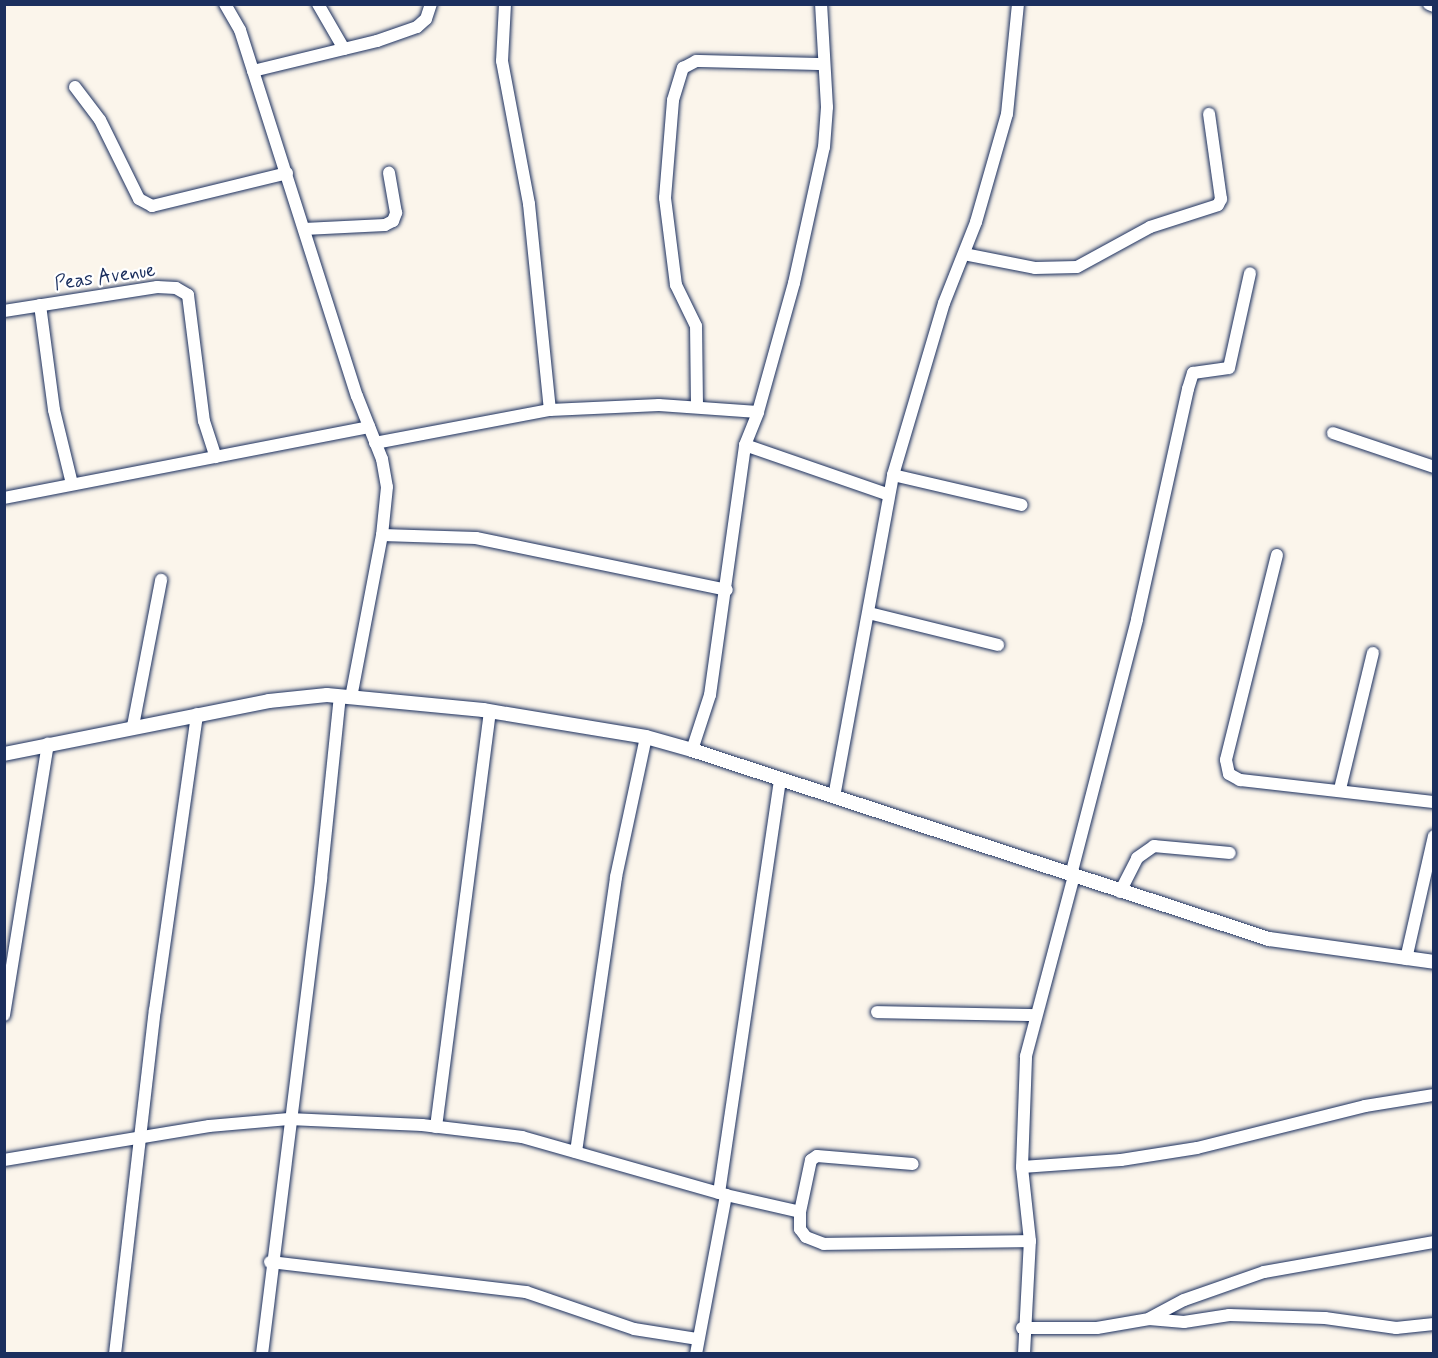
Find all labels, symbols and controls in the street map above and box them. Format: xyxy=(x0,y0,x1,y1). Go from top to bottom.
street label: Peas Avenue xyxy=(50,258,160,296)

